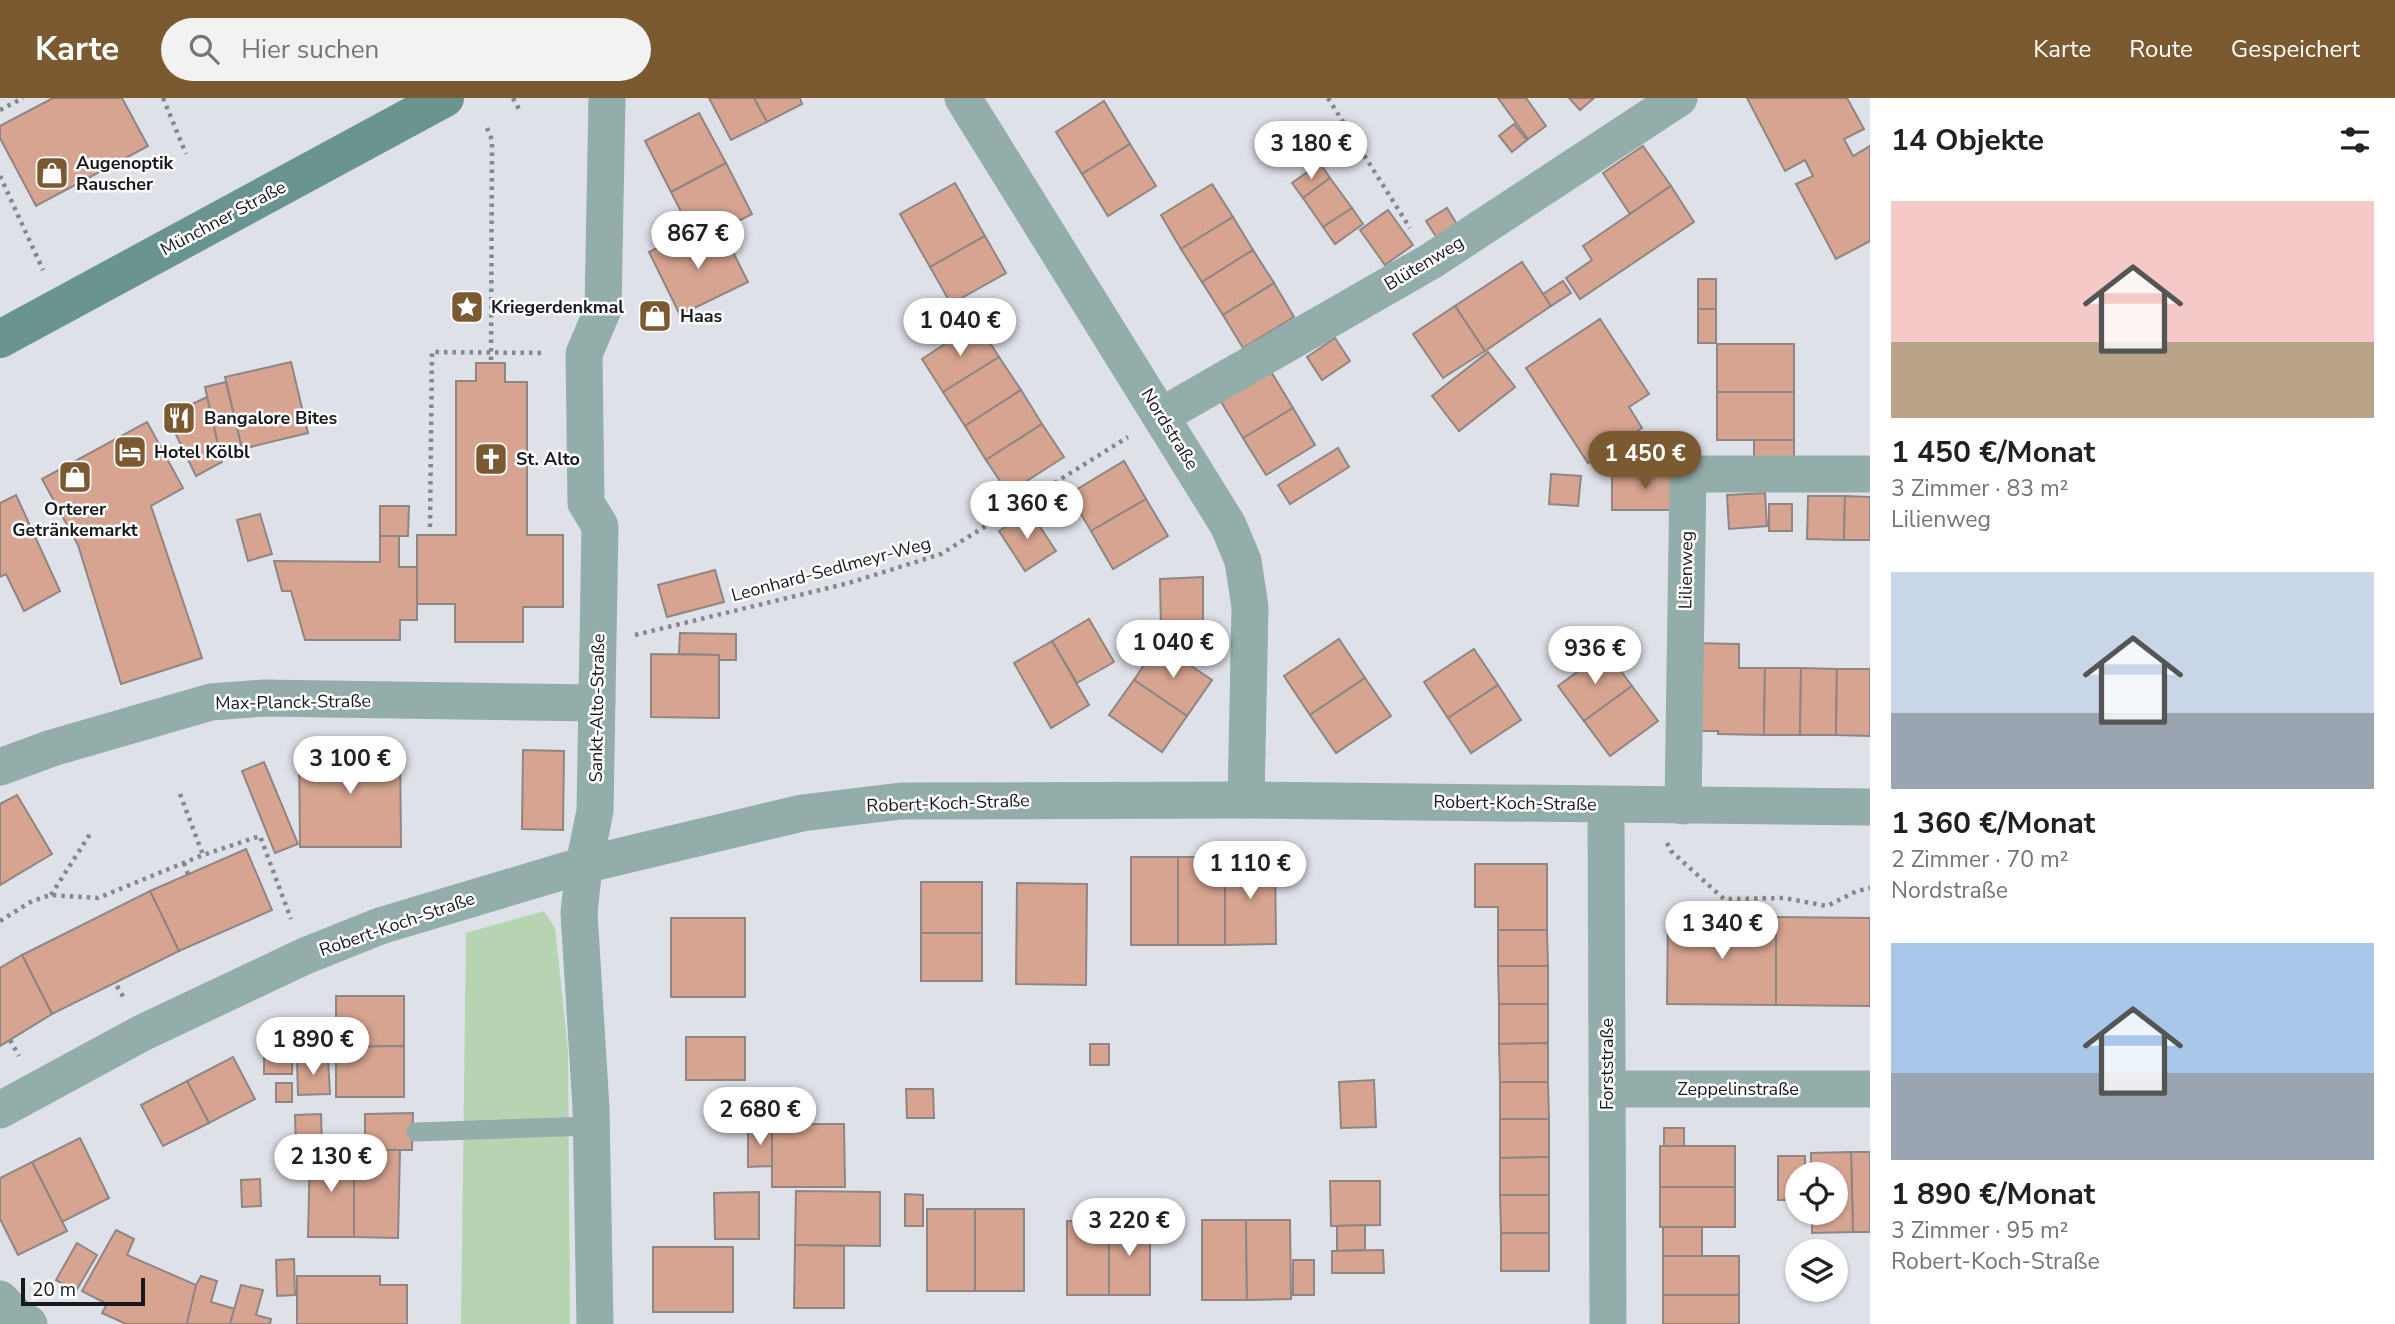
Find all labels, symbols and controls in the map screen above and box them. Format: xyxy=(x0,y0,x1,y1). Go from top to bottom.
search box xyxy=(161,18,651,81)
text: Karte xyxy=(35,27,119,72)
icon: search xyxy=(185,30,223,68)
text: Hier suchen xyxy=(241,32,379,67)
text: Karte xyxy=(2033,33,2091,65)
text: Route xyxy=(2129,33,2193,65)
text: Gespeichert xyxy=(2231,33,2360,65)
text: 14 Objekte xyxy=(1891,120,2044,161)
icon: filters xyxy=(2336,121,2374,159)
pin: 3 180 € xyxy=(1246,122,1376,181)
text: 3 180 € xyxy=(1270,128,1352,159)
place label: Augenoptik Rauscher xyxy=(76,151,174,196)
shop icon: Augenoptik Rauscher xyxy=(33,154,71,192)
street label: Münchner Straße xyxy=(156,175,290,261)
pin: 867 € xyxy=(649,212,747,271)
text: 867 € xyxy=(667,218,729,249)
street label: Blütenweg xyxy=(1380,230,1468,296)
icon: home xyxy=(2070,246,2196,372)
place icon: Kriegerdenkmal xyxy=(448,288,486,326)
place label: Kriegerdenkmal xyxy=(491,295,624,319)
shop icon: Haas xyxy=(636,297,674,335)
pin: 1 040 € xyxy=(895,299,1025,358)
place label: Haas xyxy=(680,304,723,328)
text: 1 040 € xyxy=(919,305,1001,336)
street label: Nordstraße xyxy=(1136,384,1204,474)
restaurant icon: Bangalore Bites xyxy=(160,399,198,437)
place label: Bangalore Bites xyxy=(204,406,338,430)
pin: 1 450 € xyxy=(1580,432,1710,491)
text: 1 450 €/Monat xyxy=(1891,432,2095,473)
hotel icon: Hotel Kölbl xyxy=(111,433,149,471)
text: 1 450 € xyxy=(1604,438,1686,469)
place label: Hotel Kölbl xyxy=(154,440,250,464)
church icon: St. Alto xyxy=(472,440,510,478)
place label: St. Alto xyxy=(516,447,580,471)
shop icon: Orterer Getränkemarkt xyxy=(56,458,94,496)
text: 3 Zimmer · 83 m² xyxy=(1891,473,2068,504)
pin: 1 360 € xyxy=(962,482,1092,541)
text: 1 360 € xyxy=(986,488,1068,519)
place label: Orterer Getränkemarkt xyxy=(12,497,138,542)
text: Lilienweg xyxy=(1891,504,1991,535)
street label: Leonhard-Sedlmeyr-Weg xyxy=(729,531,933,607)
street label: Lilienweg xyxy=(1673,531,1699,609)
icon: home xyxy=(2070,617,2196,743)
pin: 1 040 € xyxy=(1108,620,1238,680)
pin: 936 € xyxy=(1546,626,1644,686)
text: 1 040 € xyxy=(1132,627,1214,658)
street label: Sankt-Alto-Straße xyxy=(584,633,610,783)
text: 936 € xyxy=(1564,633,1626,664)
street label: Max-Planck-Straße xyxy=(215,689,371,715)
pin: 3 100 € xyxy=(285,736,415,796)
text: 3 100 € xyxy=(309,743,391,774)
street label: Robert-Koch-Straße xyxy=(866,788,1030,818)
street label: Robert-Koch-Straße xyxy=(1433,790,1597,816)
text: 1 360 €/Monat xyxy=(1891,803,2095,844)
pin: 1 110 € xyxy=(1185,842,1315,901)
text: 2 Zimmer · 70 m² xyxy=(1891,844,2068,875)
text: 1 110 € xyxy=(1209,848,1291,879)
text: Nordstraße xyxy=(1891,875,2008,906)
street label: Robert-Koch-Straße xyxy=(316,886,478,962)
pin: 1 340 € xyxy=(1657,902,1787,961)
text: 1 340 € xyxy=(1681,908,1763,939)
icon: home xyxy=(2070,988,2196,1114)
pin: 1 890 € xyxy=(248,1018,378,1077)
street label: Forststraße xyxy=(1595,1018,1619,1110)
text: 1 890 € xyxy=(272,1024,354,1055)
street label: Zeppelinstraße xyxy=(1677,1077,1799,1101)
pin: 2 680 € xyxy=(695,1088,825,1147)
text: 2 680 € xyxy=(719,1094,801,1125)
pin: 2 130 € xyxy=(266,1134,396,1194)
text: 2 130 € xyxy=(290,1141,372,1172)
map controls xyxy=(1785,1162,1848,1302)
button: locate xyxy=(1785,1162,1848,1225)
text: 1 890 €/Monat xyxy=(1891,1174,2095,1215)
pin: 3 220 € xyxy=(1064,1198,1194,1258)
text: 3 220 € xyxy=(1088,1205,1170,1236)
text: 3 Zimmer · 95 m² xyxy=(1891,1215,2068,1246)
button: layers xyxy=(1785,1239,1848,1302)
text: Robert-Koch-Straße xyxy=(1891,1246,2100,1277)
scale bar xyxy=(21,1275,145,1307)
text: 20 m xyxy=(32,1277,76,1303)

